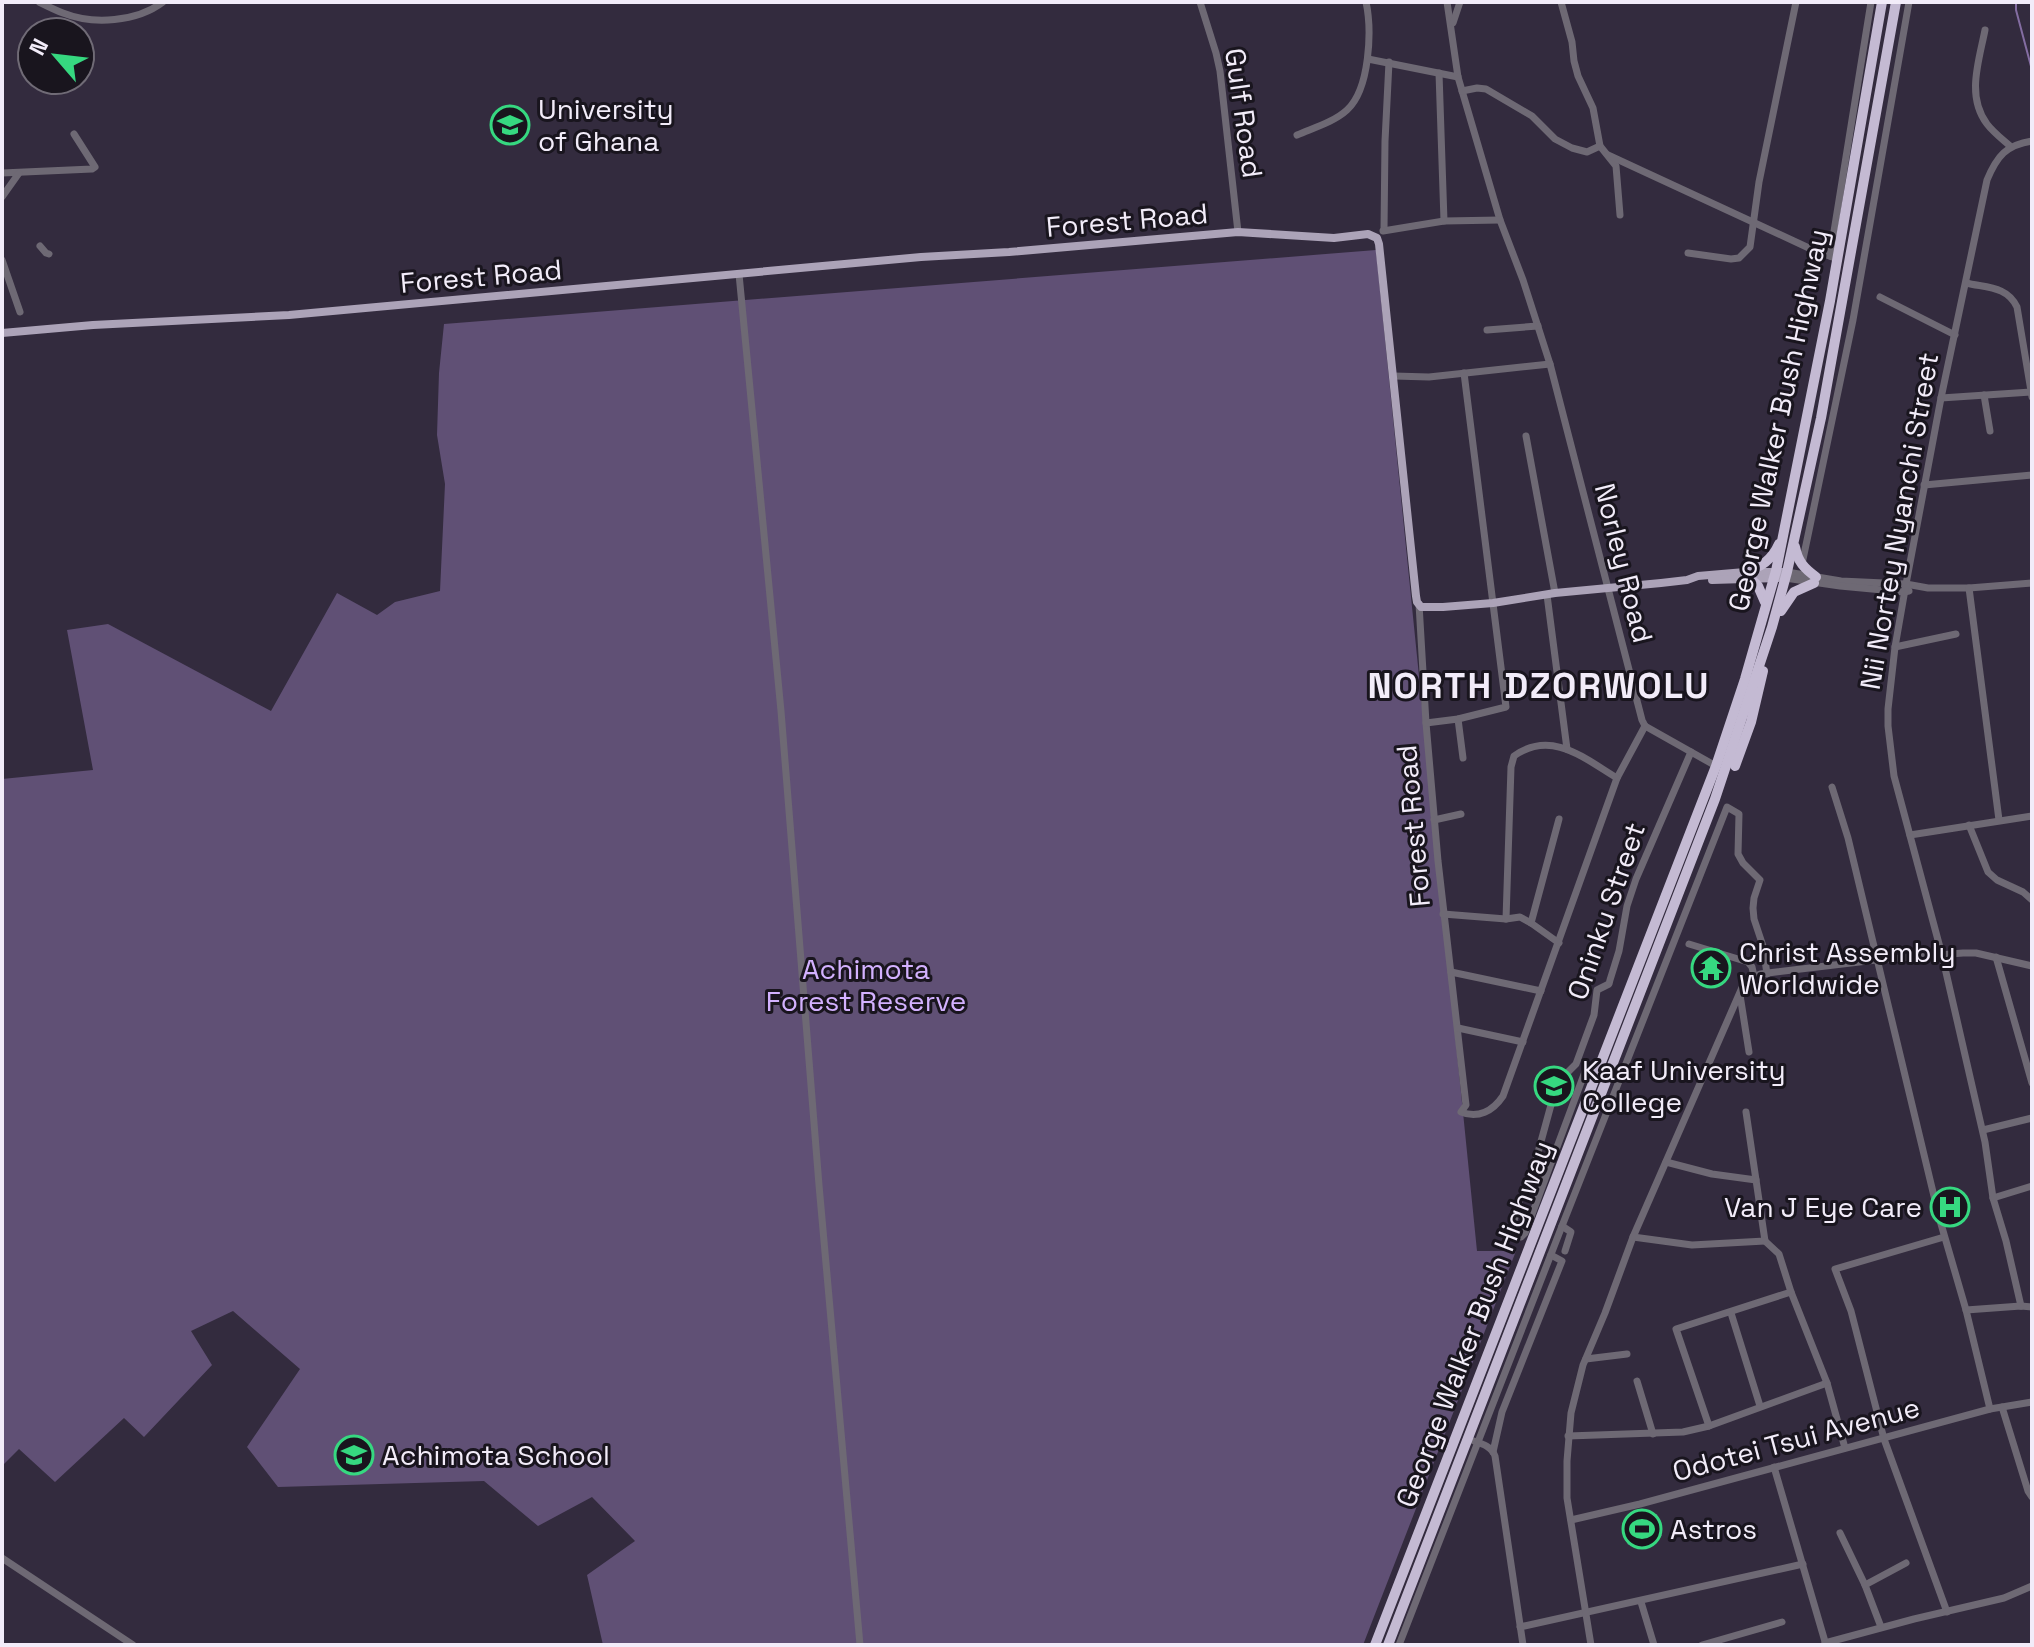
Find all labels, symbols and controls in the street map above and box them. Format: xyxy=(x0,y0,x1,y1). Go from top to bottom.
north arrow xyxy=(16,16,96,96)
text: N xyxy=(23,34,54,60)
street label: Gulf Road xyxy=(1217,46,1271,180)
place label: University of Ghana xyxy=(538,91,674,159)
school or university icon: University of Ghana xyxy=(489,104,531,146)
street label: Forest Road xyxy=(1045,195,1209,245)
street label: George Walker Bush Highway xyxy=(1720,226,1836,614)
street label: Forest Road xyxy=(399,251,563,301)
street label: Nii Nortey Nyanchi Street xyxy=(1852,350,1946,692)
street label: Norley Road xyxy=(1587,480,1661,646)
district label: NORTH DZORWOLU xyxy=(1367,663,1711,709)
street label: Forest Road xyxy=(1388,744,1438,908)
street label: Oninku Street xyxy=(1559,818,1653,1004)
place label: Christ Assembly Worldwide xyxy=(1739,934,1956,1002)
temple icon: Christ Assembly Worldwide xyxy=(1690,947,1732,989)
park label: Achimota Forest Reserve xyxy=(766,951,966,1019)
place label: Kaaf University College xyxy=(1582,1052,1786,1120)
school or university icon: Kaaf University College xyxy=(1533,1065,1575,1107)
street label: George Walker Bush Highway xyxy=(1387,1136,1561,1512)
hospital icon: Van J Eye Care xyxy=(1929,1186,1971,1228)
place label: Van J Eye Care xyxy=(1724,1189,1922,1225)
street label: Odotei Tsui Avenue xyxy=(1669,1389,1923,1489)
school or university icon: Achimota School xyxy=(333,1434,375,1476)
place label: Achimota School xyxy=(382,1437,610,1473)
sports icon: Astros xyxy=(1621,1508,1663,1550)
place label: Astros xyxy=(1670,1511,1757,1547)

